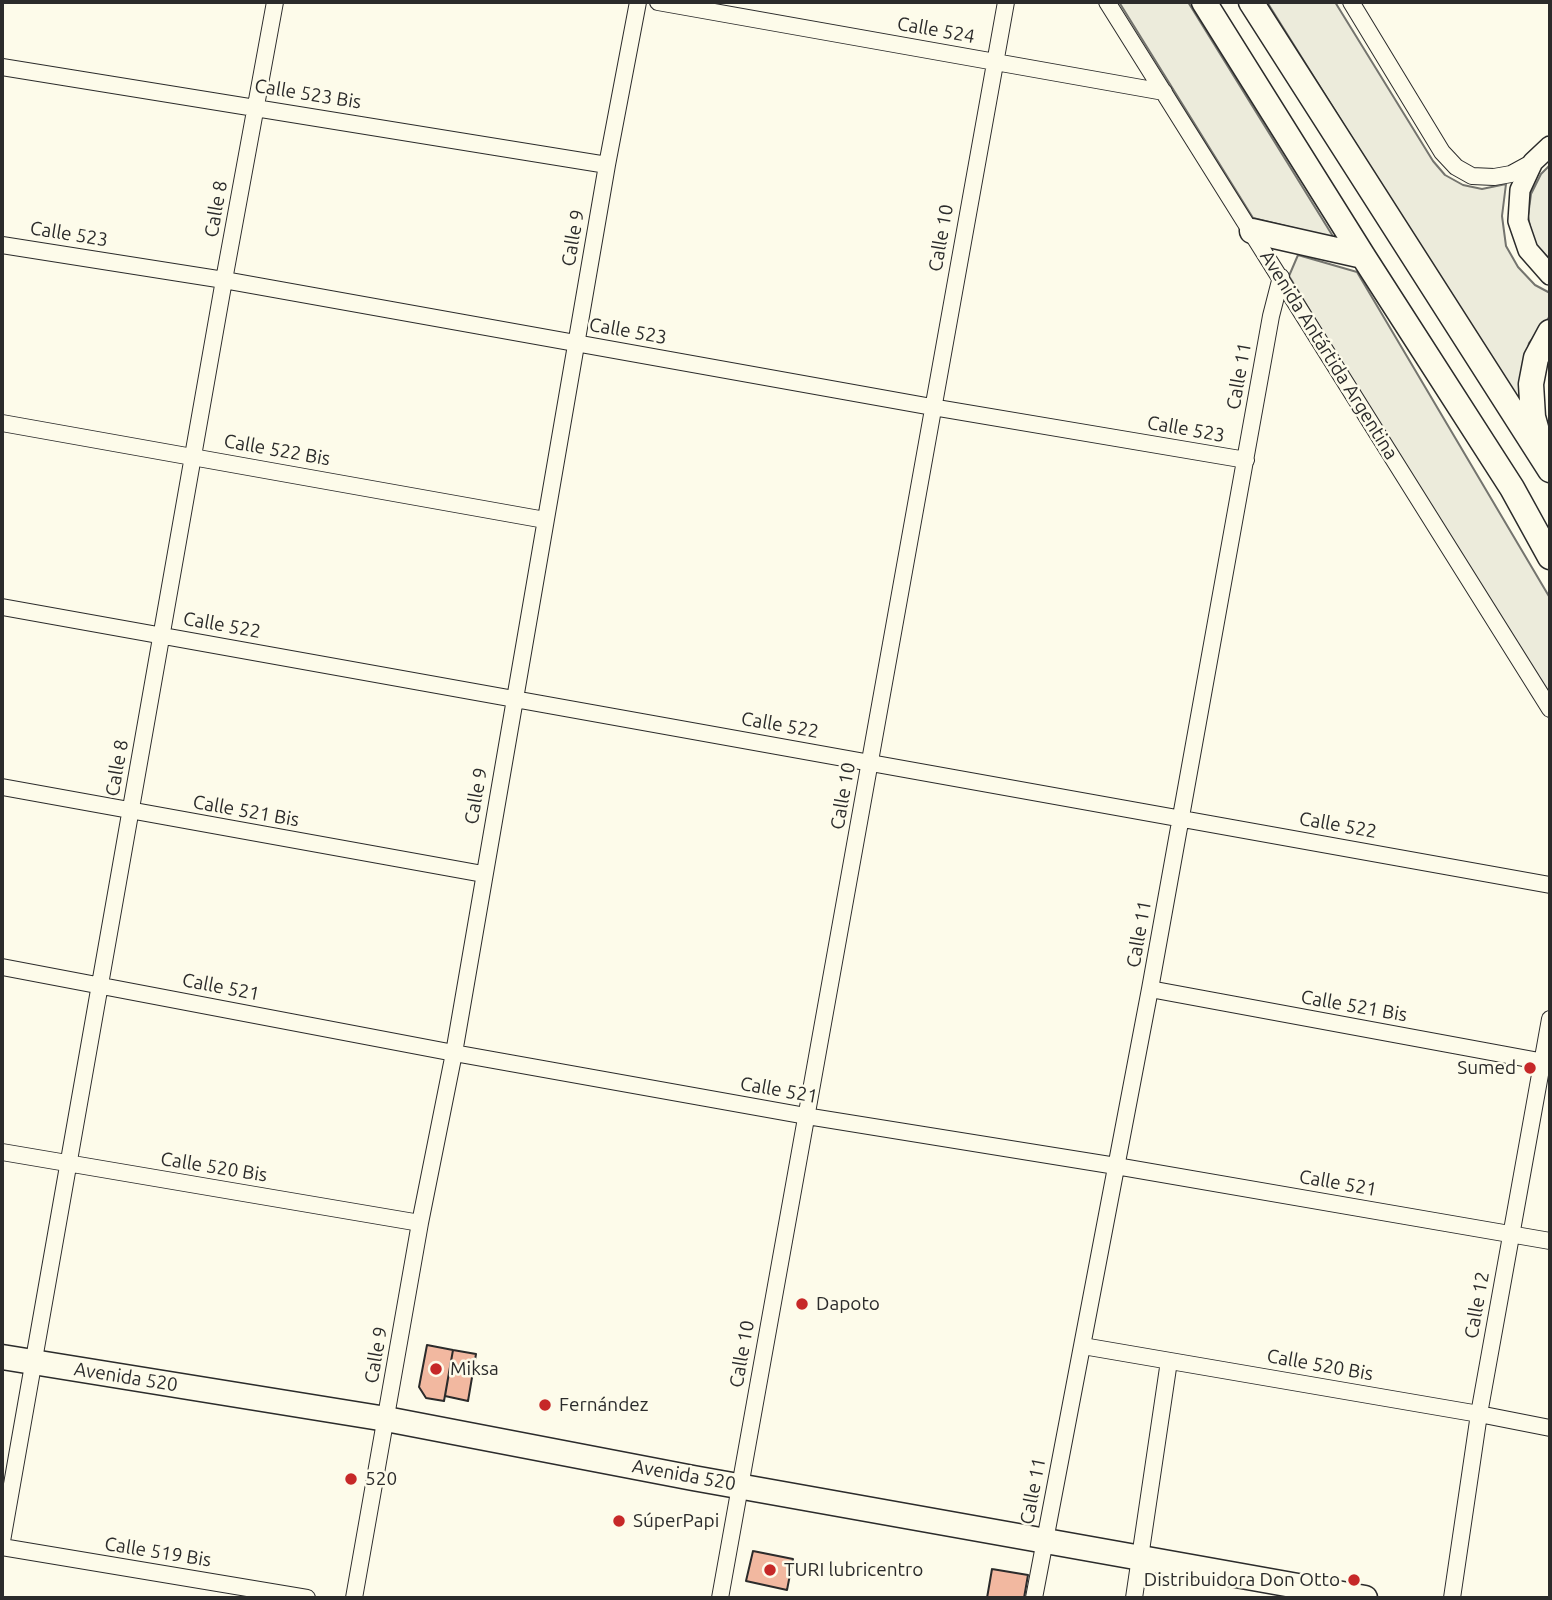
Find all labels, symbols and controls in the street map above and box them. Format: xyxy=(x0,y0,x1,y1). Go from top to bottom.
street label: Calle 524 xyxy=(895,12,977,48)
street label: Calle 523 Bis xyxy=(253,74,363,114)
street label: Calle 8 xyxy=(200,179,232,239)
street label: Calle 10 xyxy=(924,203,958,273)
street label: Calle 9 xyxy=(557,208,589,268)
street label: Calle 523 xyxy=(29,217,109,251)
street label: Avenida Antártida Argentina xyxy=(1255,246,1403,464)
street label: Calle 523 xyxy=(587,313,669,349)
street label: Calle 11 xyxy=(1222,341,1256,411)
street label: Calle 523 xyxy=(1145,411,1227,447)
street label: Calle 522 Bis xyxy=(222,429,332,471)
street label: Calle 522 xyxy=(181,607,263,643)
street label: Calle 522 xyxy=(739,707,821,743)
street label: Calle 8 xyxy=(101,738,133,798)
street label: Calle 10 xyxy=(826,761,860,831)
street label: Calle 9 xyxy=(460,766,492,826)
street label: Calle 521 Bis xyxy=(191,790,301,832)
street label: Calle 522 xyxy=(1297,807,1379,843)
street label: Calle 11 xyxy=(1122,899,1156,969)
street label: Calle 521 xyxy=(180,968,262,1006)
street label: Calle 521 Bis xyxy=(1299,985,1409,1027)
place label: Sumed xyxy=(1457,1057,1516,1079)
marker: Sumed xyxy=(1522,1060,1538,1076)
street label: Calle 521 xyxy=(738,1072,820,1108)
street label: Calle 520 Bis xyxy=(159,1147,269,1187)
street label: Calle 521 xyxy=(1297,1165,1379,1201)
street label: Calle 12 xyxy=(1460,1270,1494,1340)
place label: Dapoto xyxy=(816,1293,880,1315)
marker: Dapoto xyxy=(794,1296,810,1312)
street label: Calle 10 xyxy=(725,1319,759,1389)
street label: Calle 9 xyxy=(360,1325,392,1385)
street label: Calle 520 Bis xyxy=(1265,1344,1375,1386)
street label: Avenida 520 xyxy=(73,1358,179,1396)
place label: Miksa xyxy=(450,1358,499,1380)
marker: Miksa xyxy=(428,1361,444,1377)
place label: Fernández xyxy=(559,1394,648,1416)
marker: Fernández xyxy=(537,1397,553,1413)
street label: Avenida 520 xyxy=(630,1455,738,1495)
street label: Calle 11 xyxy=(1015,1456,1051,1526)
place label: 520 xyxy=(365,1468,397,1490)
marker: 520 xyxy=(343,1471,359,1487)
place label: SúperPapi xyxy=(633,1510,719,1532)
marker: SúperPapi xyxy=(611,1513,627,1529)
street label: Calle 519 Bis xyxy=(103,1532,213,1572)
place label: TURI lubricentro xyxy=(784,1559,923,1581)
marker: TURI lubricentro xyxy=(762,1562,778,1578)
place label: Distribuidora Don Otto xyxy=(1144,1569,1340,1591)
marker: Distribuidora Don Otto xyxy=(1346,1572,1362,1588)

